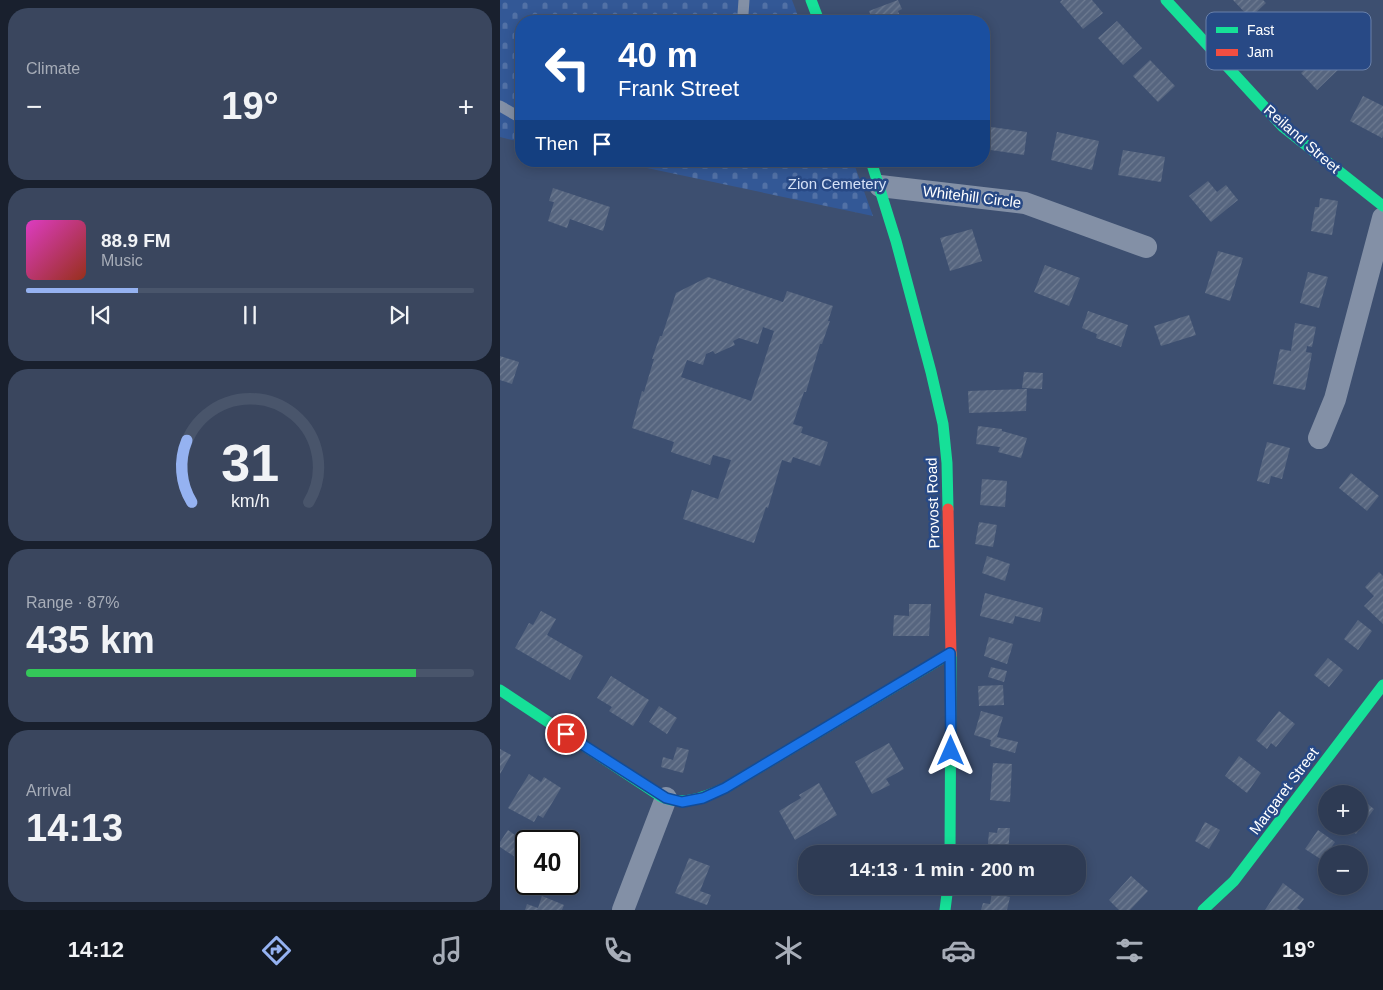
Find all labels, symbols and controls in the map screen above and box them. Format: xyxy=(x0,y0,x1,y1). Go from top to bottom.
legend xyxy=(1206,12,1371,70)
text: Fast xyxy=(1247,22,1274,38)
icon: left xyxy=(535,35,600,100)
text: 40 m xyxy=(618,35,698,74)
text: Jam xyxy=(1247,44,1273,60)
text: Climate xyxy=(26,60,80,77)
text: Frank Street xyxy=(618,76,739,101)
text: 19° xyxy=(221,85,279,127)
text: − xyxy=(26,91,42,122)
text: + xyxy=(458,91,474,122)
street label: Reiland Street xyxy=(1261,101,1344,177)
icon: arrive xyxy=(588,130,616,158)
text: Then xyxy=(535,133,578,154)
park label: Zion Cemetery xyxy=(788,175,887,192)
street label: Whitehill Circle xyxy=(922,182,1022,211)
text: 88.9 FM xyxy=(101,230,171,251)
text: Music xyxy=(101,252,143,269)
icon: previous xyxy=(87,301,115,329)
icon: pause xyxy=(236,301,264,329)
icon: next xyxy=(385,301,413,329)
text: 31 xyxy=(221,434,279,492)
street label: Provost Road xyxy=(922,457,943,549)
text: km/h xyxy=(231,491,269,511)
text: Range · 87% xyxy=(26,594,119,611)
text: 435 km xyxy=(26,619,155,661)
pin xyxy=(545,713,587,755)
icon: arrive xyxy=(552,720,580,748)
position arrow xyxy=(924,724,976,776)
street label: Margaret Street xyxy=(1245,743,1322,837)
text: Arrival xyxy=(26,782,71,799)
map controls xyxy=(1318,785,1368,895)
button: + xyxy=(1318,785,1368,835)
text: 14:13 xyxy=(26,807,123,849)
speed limit sign: 40 xyxy=(515,830,580,895)
button: − xyxy=(1318,845,1368,895)
text: 14:13 · 1 min · 200 m xyxy=(849,859,1035,880)
icon: directions xyxy=(259,933,294,968)
icon: music xyxy=(430,933,465,968)
icon: phone xyxy=(600,933,635,968)
icon: climate xyxy=(771,933,806,968)
icon: car xyxy=(941,933,976,968)
icon: filters xyxy=(1112,933,1147,968)
text: 14:12 xyxy=(68,937,124,962)
text: 19° xyxy=(1282,937,1315,962)

